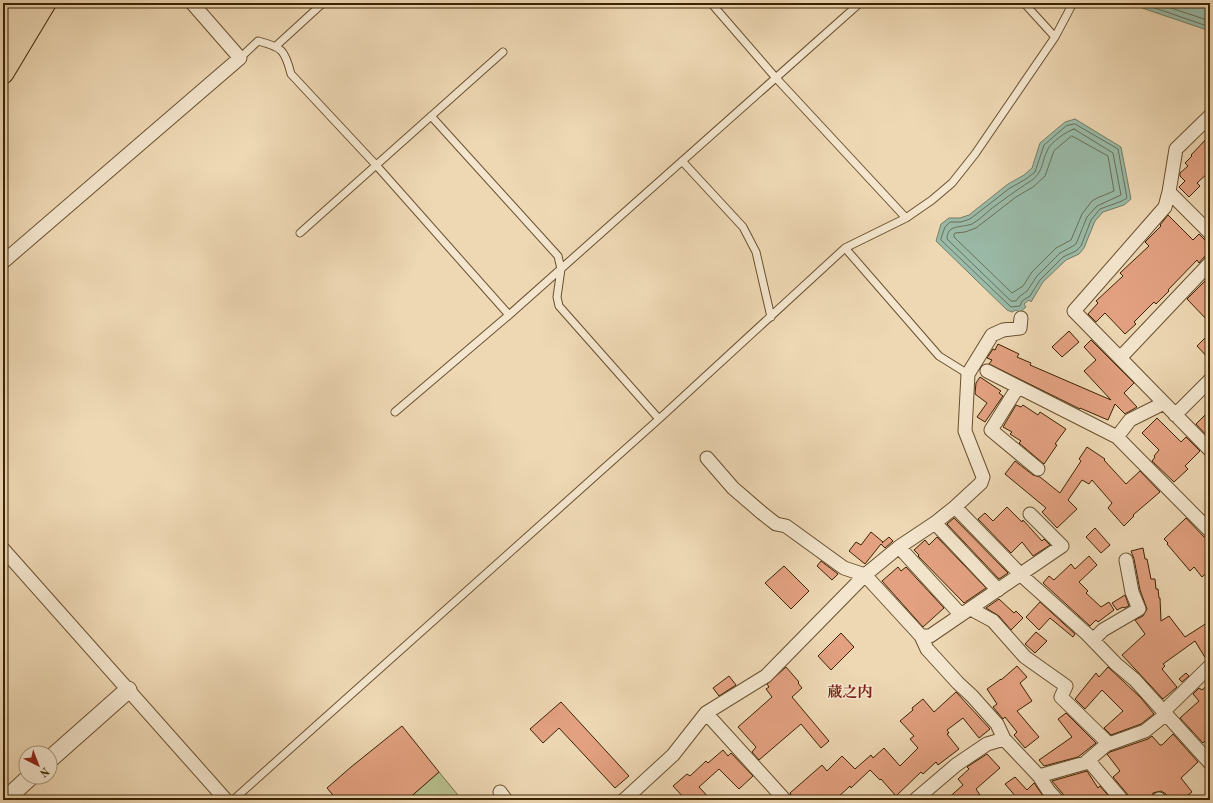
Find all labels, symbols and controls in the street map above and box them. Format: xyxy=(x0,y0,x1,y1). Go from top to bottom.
district label: 蔵之内 xyxy=(827,684,873,701)
north arrow xyxy=(18,745,58,785)
text: N xyxy=(36,764,50,779)

